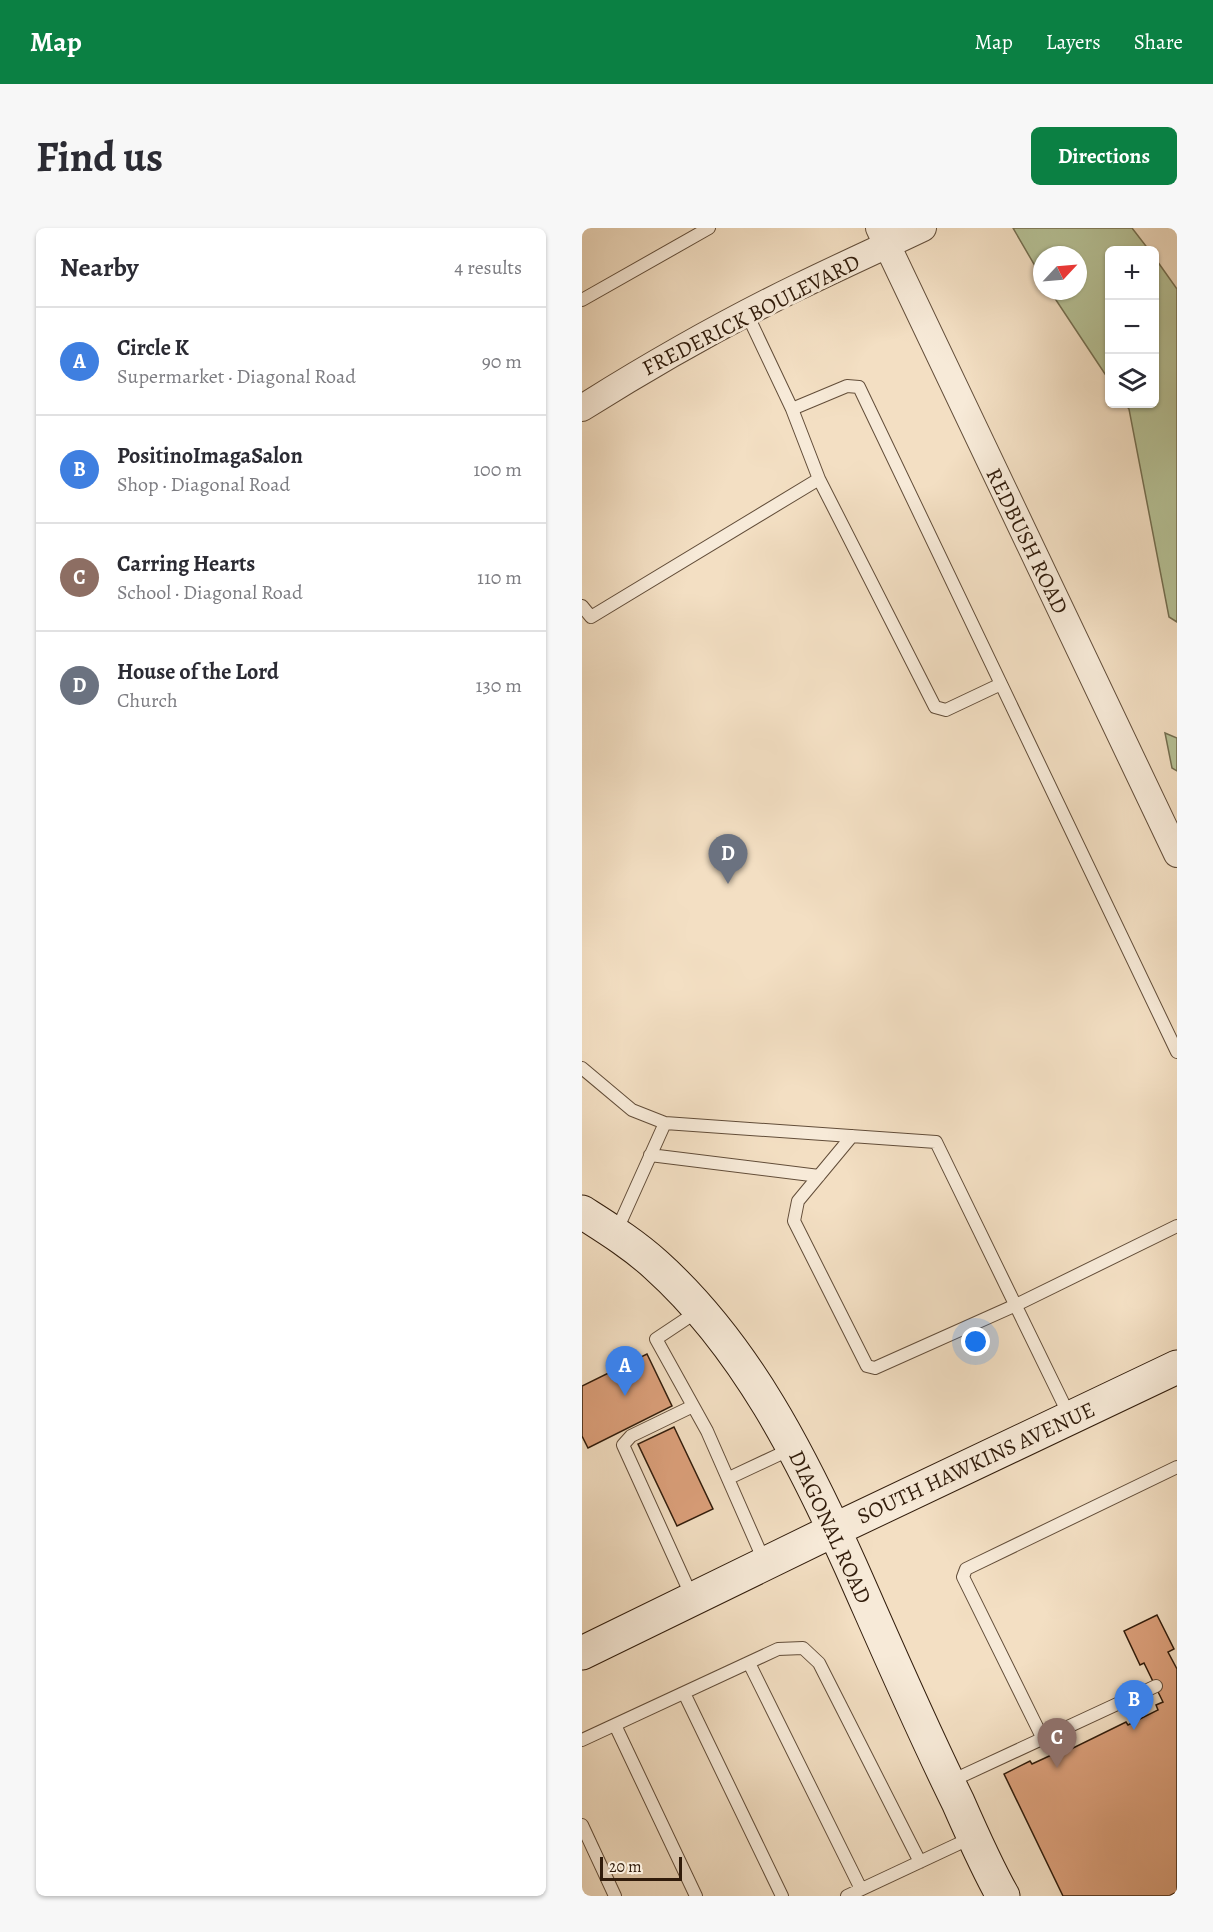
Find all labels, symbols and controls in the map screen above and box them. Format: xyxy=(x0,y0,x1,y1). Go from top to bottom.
text: Map xyxy=(30,23,82,61)
text: Map xyxy=(974,28,1013,56)
text: Layers xyxy=(1046,28,1101,56)
text: Share xyxy=(1134,28,1183,56)
button: Directions xyxy=(1031,127,1177,185)
text: Find us xyxy=(36,128,163,185)
north arrow xyxy=(1033,246,1087,300)
map controls xyxy=(1105,246,1159,408)
button: + xyxy=(1105,246,1159,300)
street label: FREDERICK BOULEVARD xyxy=(637,247,865,383)
text: Nearby xyxy=(60,250,139,285)
text: 4 results xyxy=(454,254,522,281)
button: − xyxy=(1105,300,1159,354)
text: Circle K xyxy=(117,333,189,363)
text: A xyxy=(73,348,86,375)
text: 90 m xyxy=(482,348,522,375)
button: layers xyxy=(1105,354,1159,408)
text: Supermarket · Diagonal Road xyxy=(117,363,356,390)
text: PositinoImagaSalon xyxy=(117,441,303,471)
text: B xyxy=(73,456,86,483)
text: 100 m xyxy=(473,456,522,483)
street label: REDBUSH ROAD xyxy=(979,463,1075,619)
text: Shop · Diagonal Road xyxy=(117,471,290,498)
text: Carring Hearts xyxy=(117,549,255,579)
text: C xyxy=(73,564,86,591)
text: 110 m xyxy=(477,564,522,591)
text: School · Diagonal Road xyxy=(117,579,303,606)
text: House of the Lord xyxy=(117,657,279,687)
text: D xyxy=(73,672,86,699)
text: 130 m xyxy=(476,672,522,699)
text: Church xyxy=(117,687,178,714)
pin: D xyxy=(708,834,748,884)
your location xyxy=(961,1327,990,1356)
pin: A xyxy=(606,1346,645,1396)
street label: SOUTH HAWKINS AVENUE xyxy=(852,1395,1100,1531)
street label: DIAGONAL ROAD xyxy=(781,1445,879,1609)
pin: B xyxy=(1114,1680,1154,1730)
pin: C xyxy=(1038,1718,1076,1768)
scale bar xyxy=(600,1854,682,1882)
text: 20 m xyxy=(609,1856,642,1878)

